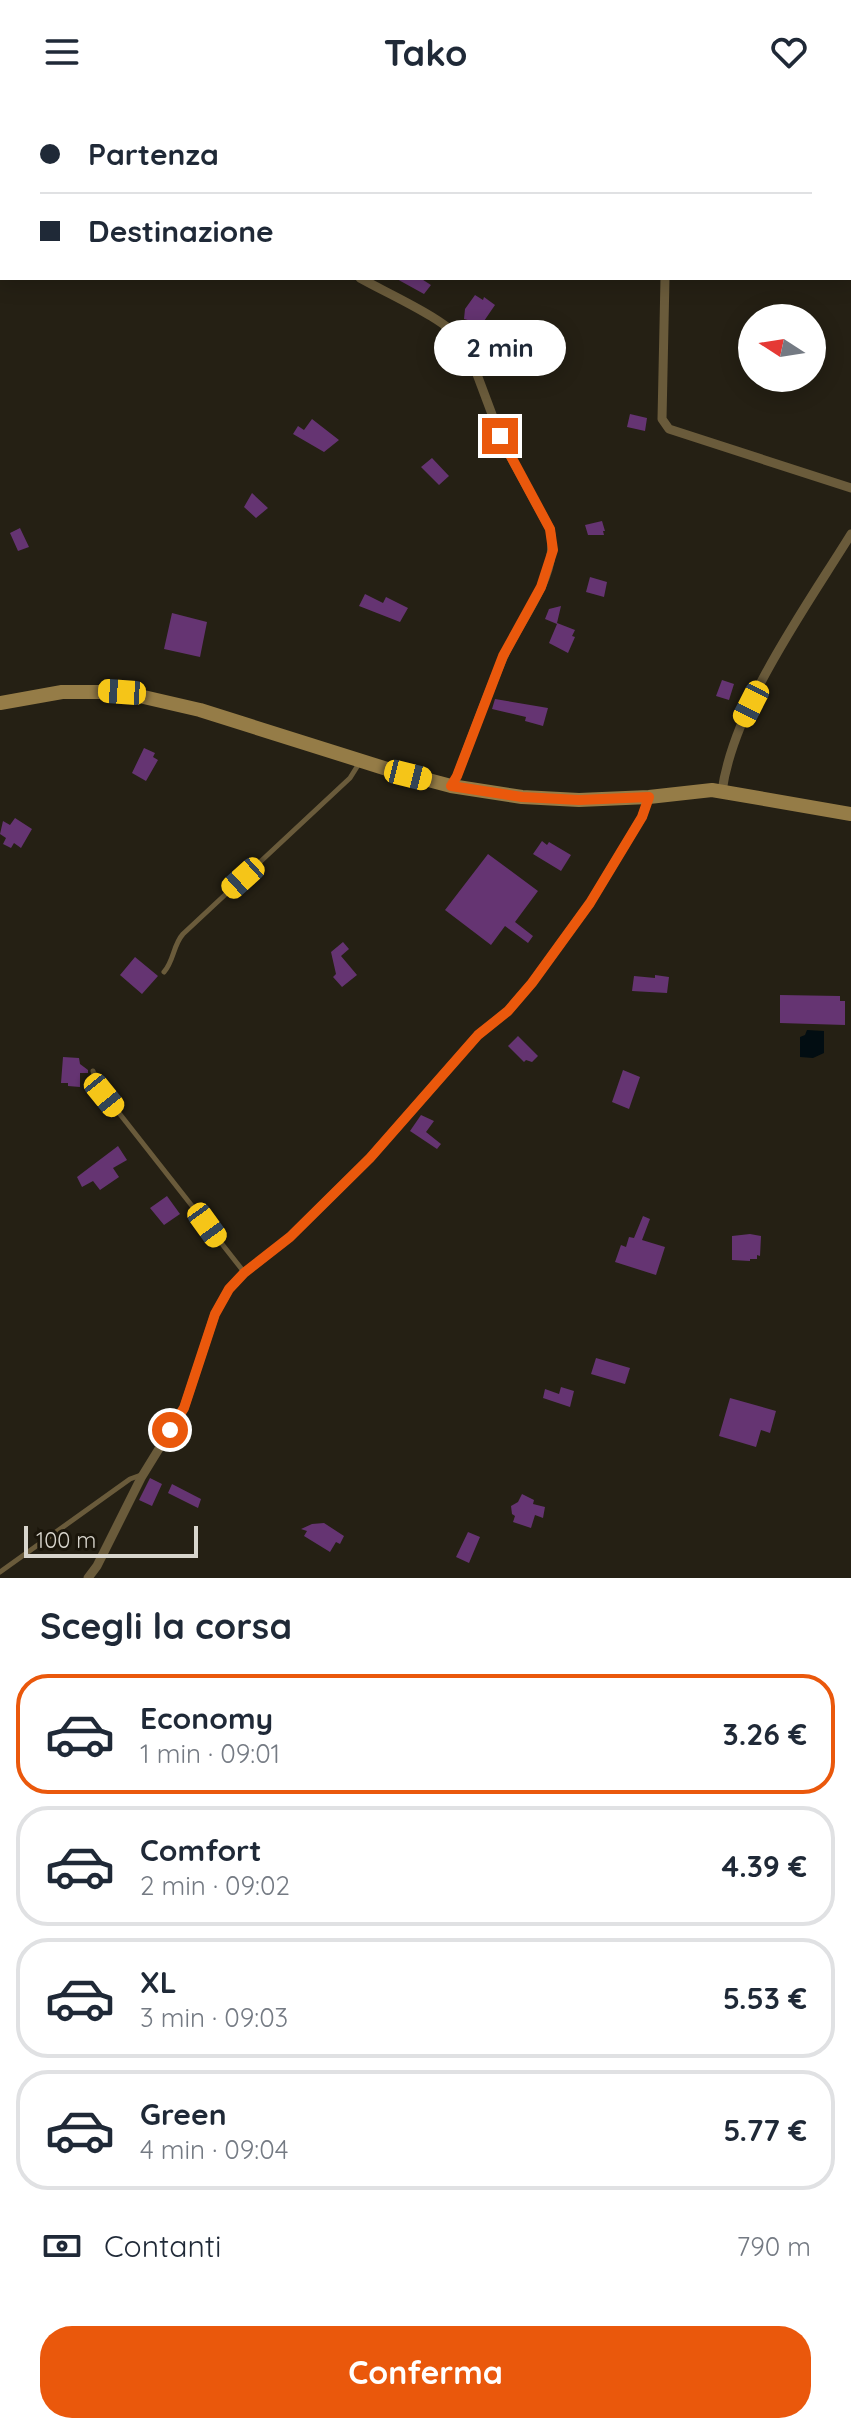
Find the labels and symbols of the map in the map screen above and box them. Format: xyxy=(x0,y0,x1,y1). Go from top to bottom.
north arrow xyxy=(738,304,826,392)
callout: 2 min xyxy=(434,320,566,376)
route end xyxy=(482,418,518,454)
car xyxy=(729,677,773,731)
car xyxy=(97,678,147,706)
car xyxy=(382,758,434,792)
car xyxy=(217,853,269,903)
car xyxy=(80,1069,128,1121)
car xyxy=(183,1199,231,1251)
route start xyxy=(152,1412,188,1448)
scale bar xyxy=(24,1522,198,1558)

